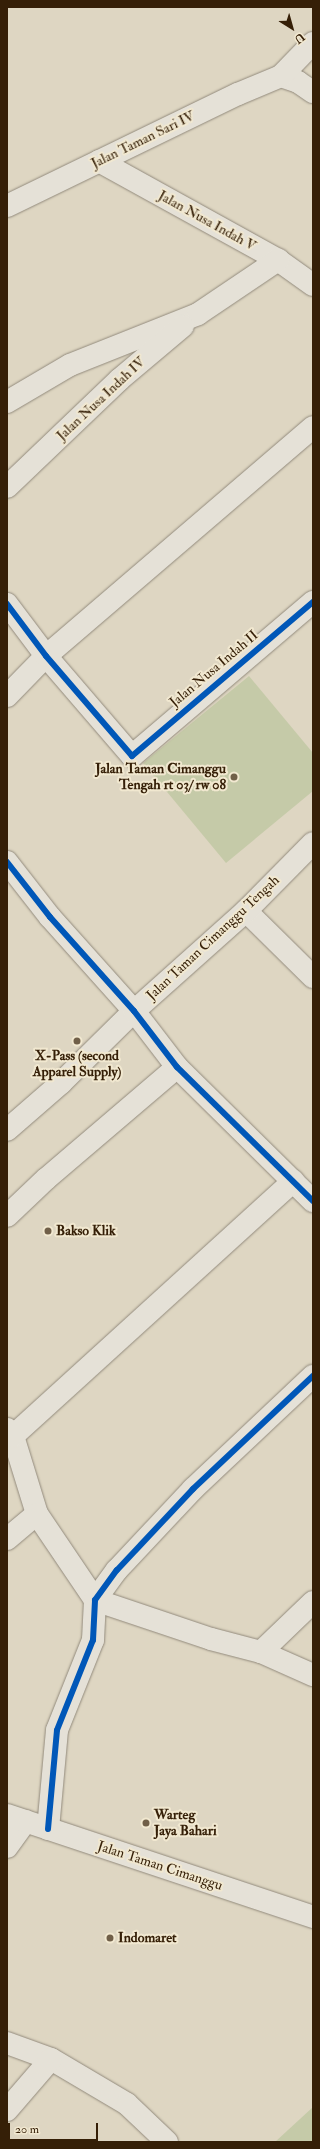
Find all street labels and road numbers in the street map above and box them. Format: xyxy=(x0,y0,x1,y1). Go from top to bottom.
street label: Jalan Taman Sari IV xyxy=(89,108,197,172)
street label: Jalan Nusa Indah V xyxy=(155,187,259,255)
street label: Jalan Nusa Indah IV xyxy=(53,354,149,444)
street label: Jalan Nusa Indah II xyxy=(166,627,262,711)
street label: Jalan Taman Cimanggu Tengah xyxy=(143,872,283,1004)
street label: Jalan Taman Cimanggu xyxy=(95,1838,225,1894)

